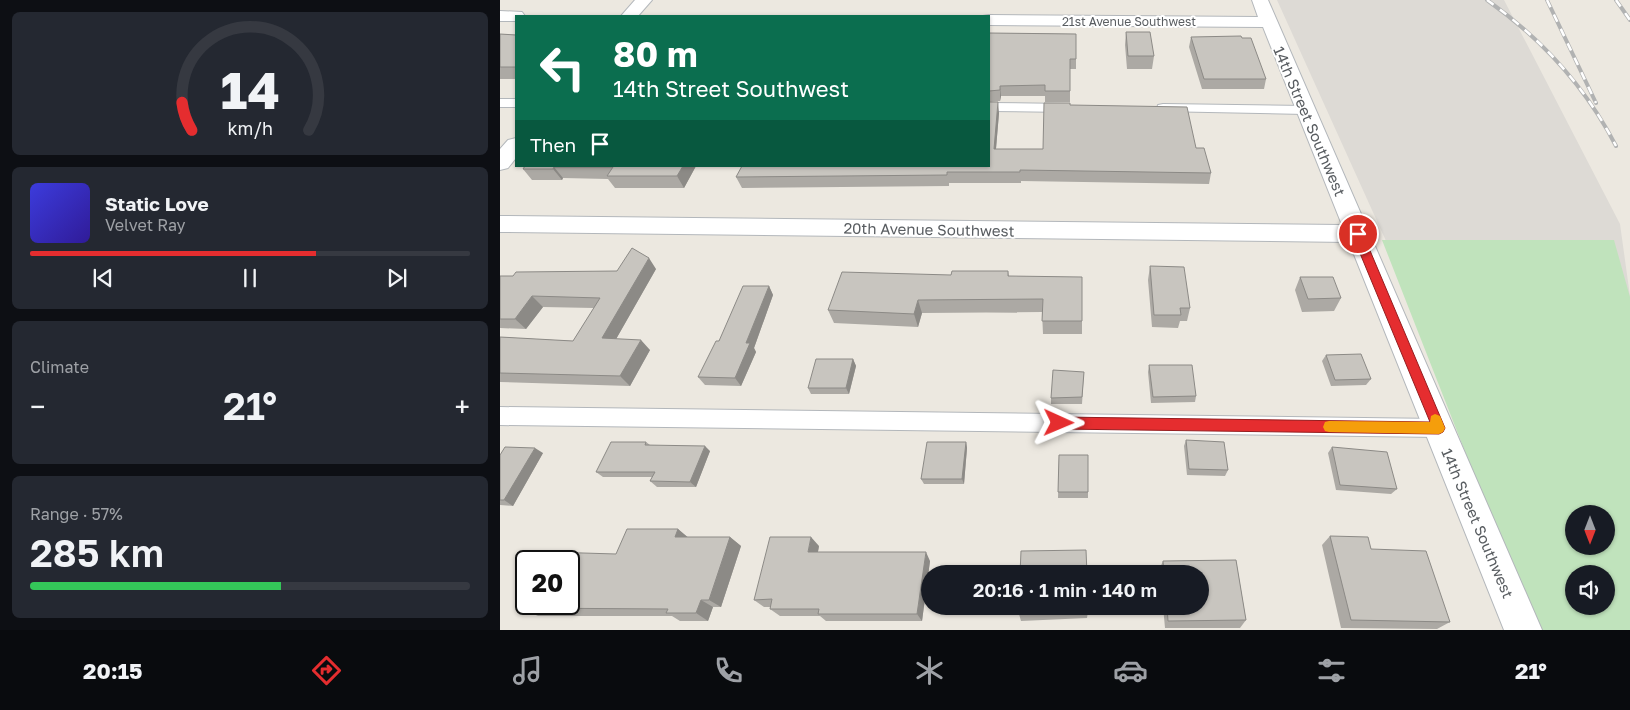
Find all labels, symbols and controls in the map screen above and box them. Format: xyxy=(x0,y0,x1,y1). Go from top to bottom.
street label: 21st Avenue Southwest xyxy=(1062,14,1196,29)
text: 80 m xyxy=(613,33,698,75)
icon: left xyxy=(530,35,595,100)
street label: 14th Street Southwest xyxy=(1270,43,1350,199)
text: 14 xyxy=(220,58,280,120)
text: 14th Street Southwest xyxy=(613,75,849,102)
text: km/h xyxy=(227,117,273,139)
icon: arrive xyxy=(586,130,614,158)
text: Then xyxy=(530,133,576,156)
text: Static Love xyxy=(105,192,209,215)
pin xyxy=(1337,213,1379,255)
text: Velvet Ray xyxy=(105,215,186,235)
street label: 20th Avenue Southwest xyxy=(843,219,1015,239)
icon: arrive xyxy=(1344,220,1372,248)
icon: previous xyxy=(89,264,117,292)
icon: pause xyxy=(236,264,264,292)
icon: next xyxy=(383,264,411,292)
text: Climate xyxy=(30,357,89,377)
text: 21° xyxy=(223,383,277,428)
text: − xyxy=(30,390,45,423)
text: + xyxy=(455,390,470,423)
position arrow xyxy=(1032,396,1084,448)
street label: 14th Street Southwest xyxy=(1438,445,1518,601)
text: Range · 57% xyxy=(30,504,123,524)
north arrow xyxy=(1565,505,1615,555)
map controls xyxy=(1565,505,1615,615)
text: 285 km xyxy=(30,530,164,575)
speed limit sign: 20 xyxy=(515,550,580,615)
button: sound xyxy=(1565,565,1615,615)
text: 20:16 · 1 min · 140 m xyxy=(973,578,1157,601)
icon: directions xyxy=(309,653,344,688)
icon: music xyxy=(510,653,545,688)
icon: phone xyxy=(711,653,746,688)
icon: climate xyxy=(912,653,947,688)
icon: car xyxy=(1113,653,1148,688)
icon: filters xyxy=(1314,653,1349,688)
text: 20:15 xyxy=(83,657,143,684)
text: 21° xyxy=(1515,657,1547,684)

